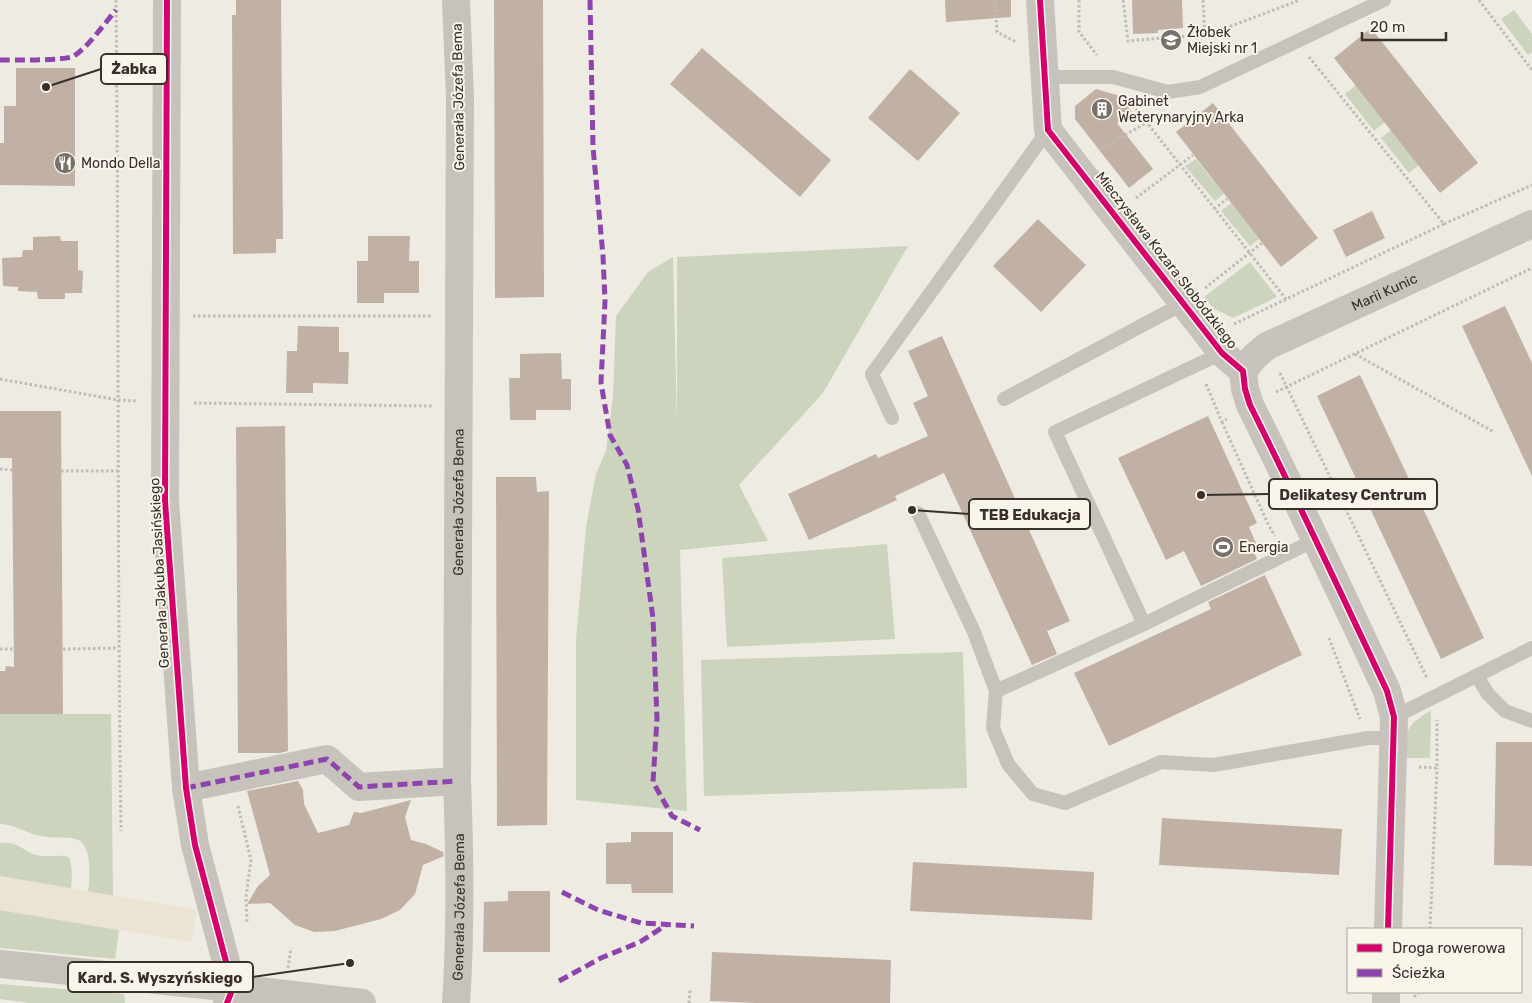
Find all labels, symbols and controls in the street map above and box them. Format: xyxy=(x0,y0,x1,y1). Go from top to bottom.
scale bar xyxy=(1362,10,1446,42)
text: 20 m xyxy=(1370,18,1405,36)
street label: Generała Józefa Bema xyxy=(449,23,468,171)
place label: Żłobek Miejski nr 1 xyxy=(1187,24,1257,57)
school or university icon: Żłobek Miejski nr 1 xyxy=(1159,28,1183,52)
callout: Żabka xyxy=(101,54,167,84)
text: Żabka xyxy=(111,60,157,78)
place label: Gabinet Weterynaryjny Arka xyxy=(1118,93,1244,126)
building icon: Gabinet Weterynaryjny Arka xyxy=(1090,97,1114,121)
restaurant icon: Mondo Della xyxy=(53,151,77,175)
place label: Mondo Della xyxy=(81,155,160,172)
street label: Mieczysława Kozara Słobódzkiego xyxy=(1092,168,1241,352)
street label: Marii Kunic xyxy=(1349,270,1420,315)
street label: Generała Józefa Bema xyxy=(450,428,468,576)
street label: Generała Jakuba Jasińskiego xyxy=(146,477,173,669)
callout: Delikatesy Centrum xyxy=(1269,479,1437,509)
text: Delikatesy Centrum xyxy=(1279,486,1427,504)
callout: TEB Edukacja xyxy=(969,499,1090,529)
text: TEB Edukacja xyxy=(979,506,1081,524)
sports icon: Energia xyxy=(1211,535,1235,559)
place label: Energia xyxy=(1239,539,1288,556)
street label: Generała Józefa Bema xyxy=(449,833,469,981)
legend xyxy=(1347,928,1522,993)
text: Droga rowerowa xyxy=(1392,939,1506,957)
callout: Kard. S. Wyszyńskiego xyxy=(68,962,253,992)
text: Ścieżka xyxy=(1392,964,1445,982)
text: Kard. S. Wyszyńskiego xyxy=(78,969,242,987)

